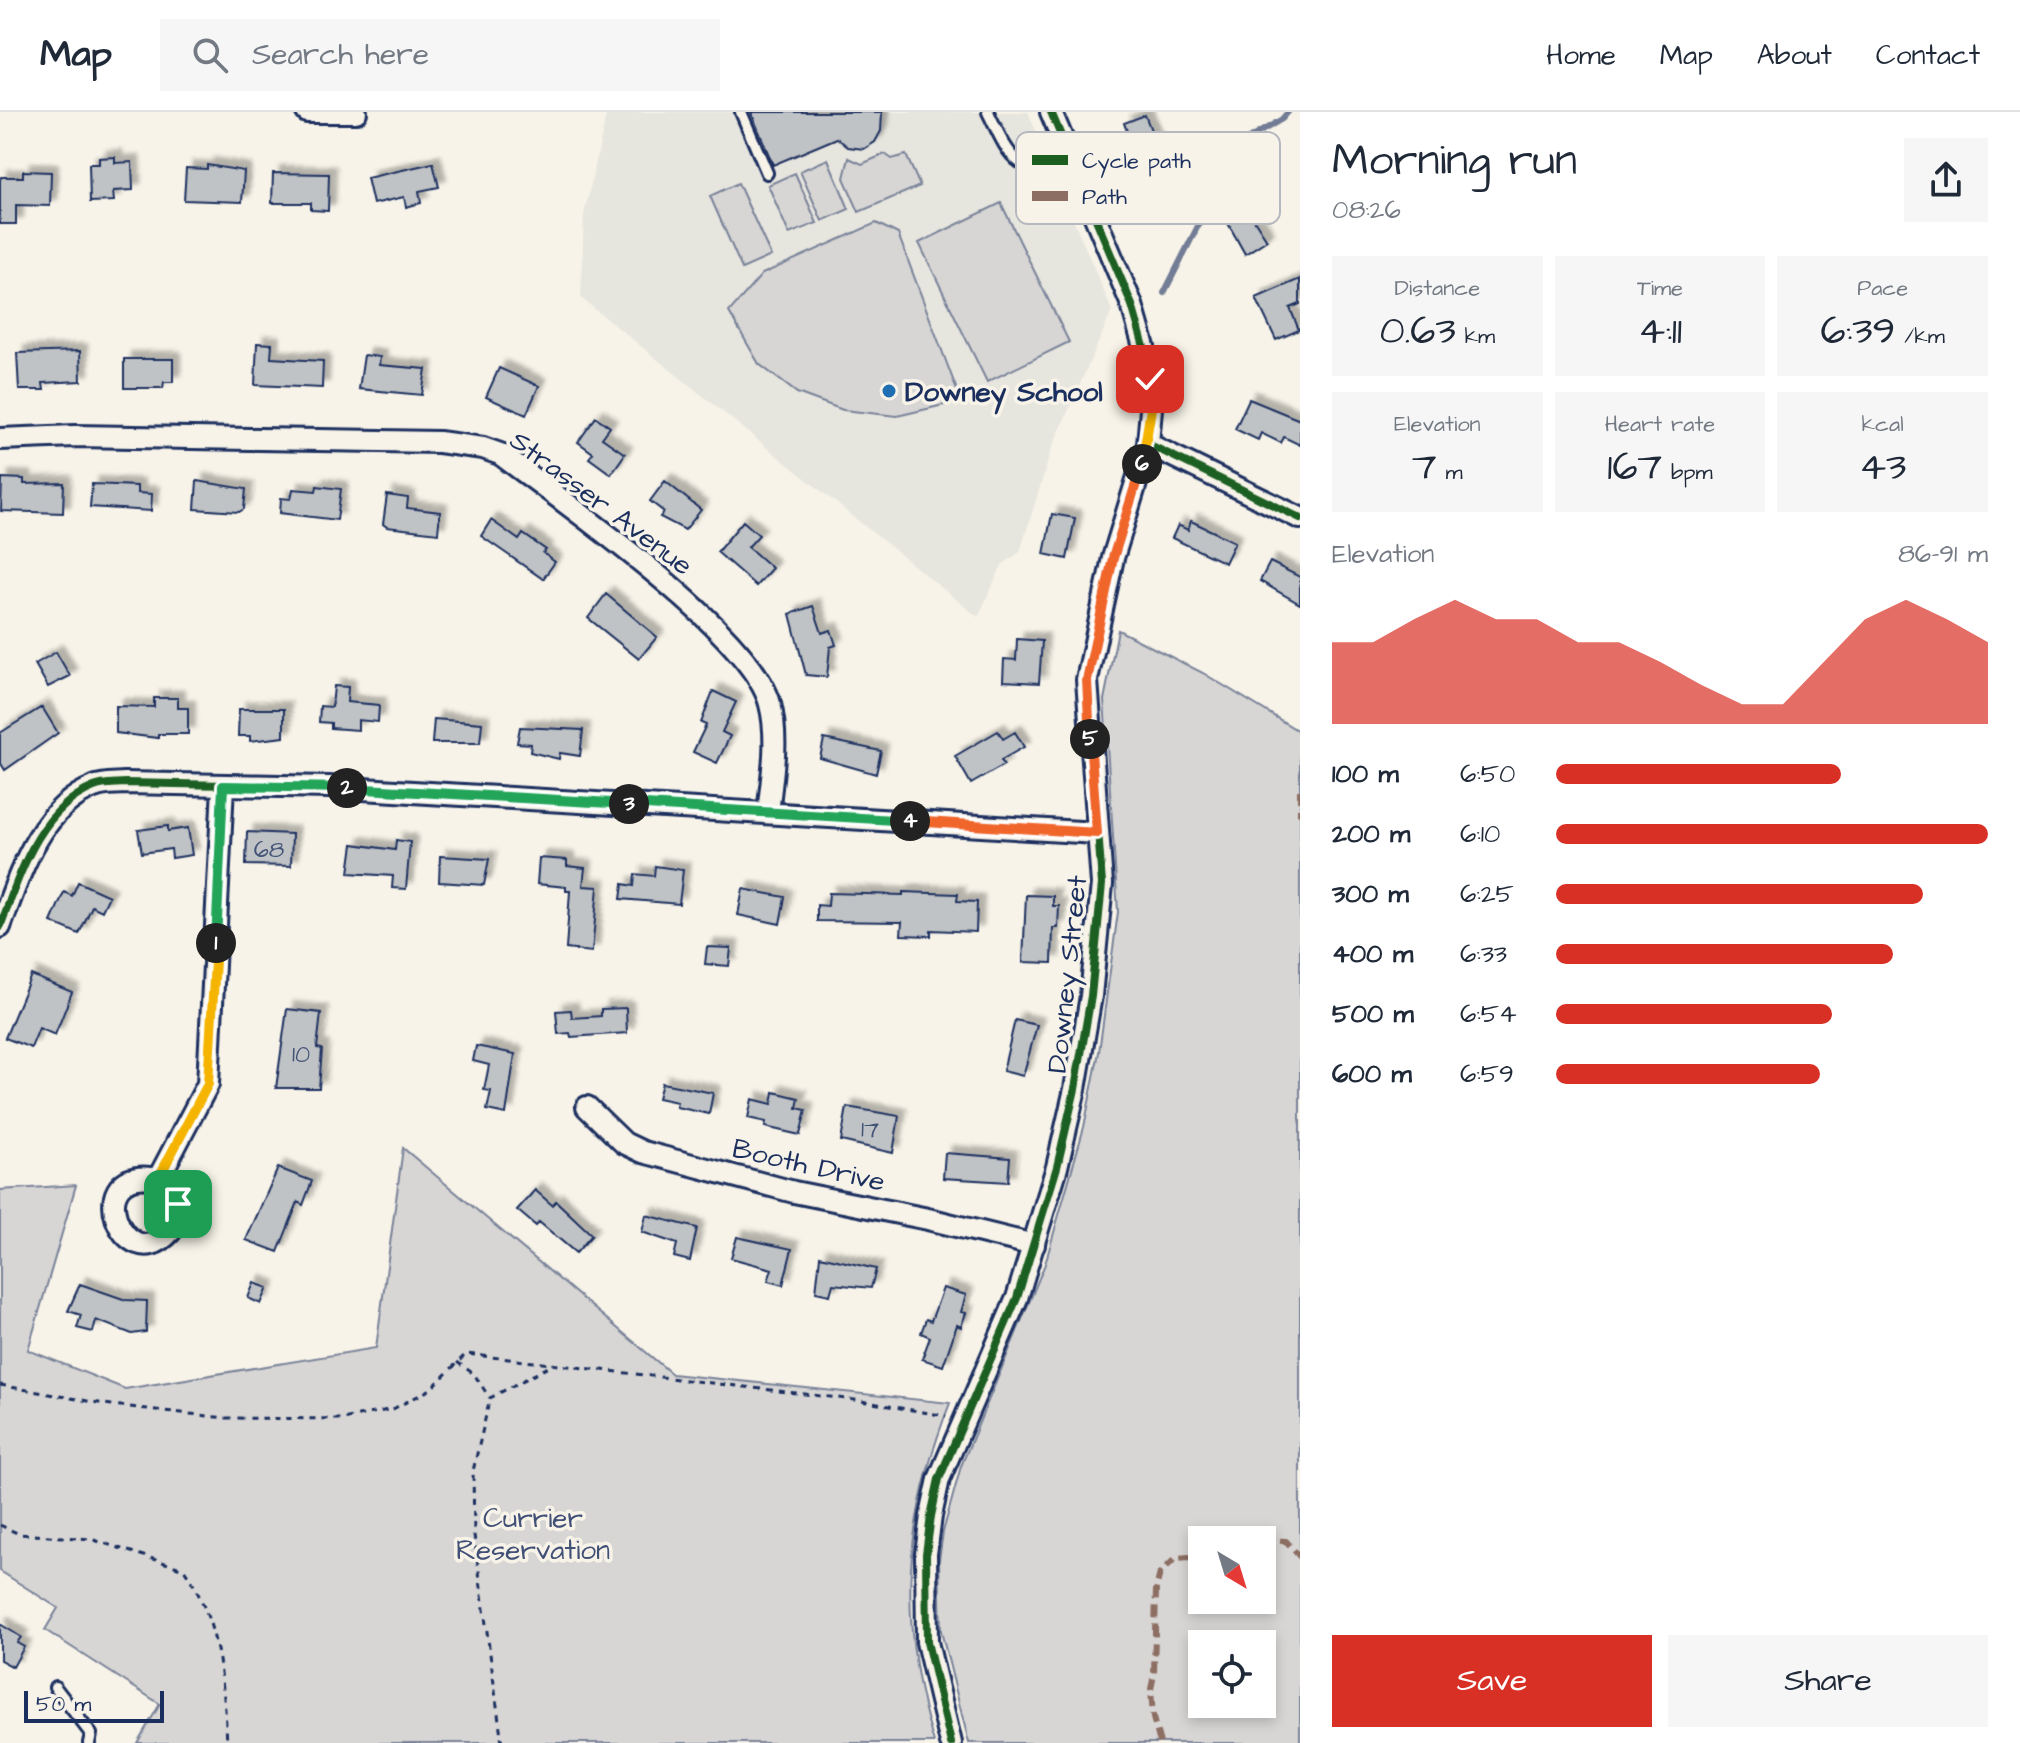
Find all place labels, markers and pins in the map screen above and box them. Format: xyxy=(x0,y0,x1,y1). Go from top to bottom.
pin xyxy=(1116,345,1184,413)
place label: Downey School xyxy=(905,373,1103,415)
marker: Downey School xyxy=(880,382,898,400)
pin: 6 xyxy=(1122,444,1162,484)
pin: 5 xyxy=(1070,719,1110,759)
pin: 2 xyxy=(327,768,367,808)
pin: 3 xyxy=(609,784,649,824)
pin: 4 xyxy=(890,801,930,841)
pin: 1 xyxy=(196,923,236,963)
pin xyxy=(144,1170,212,1238)

